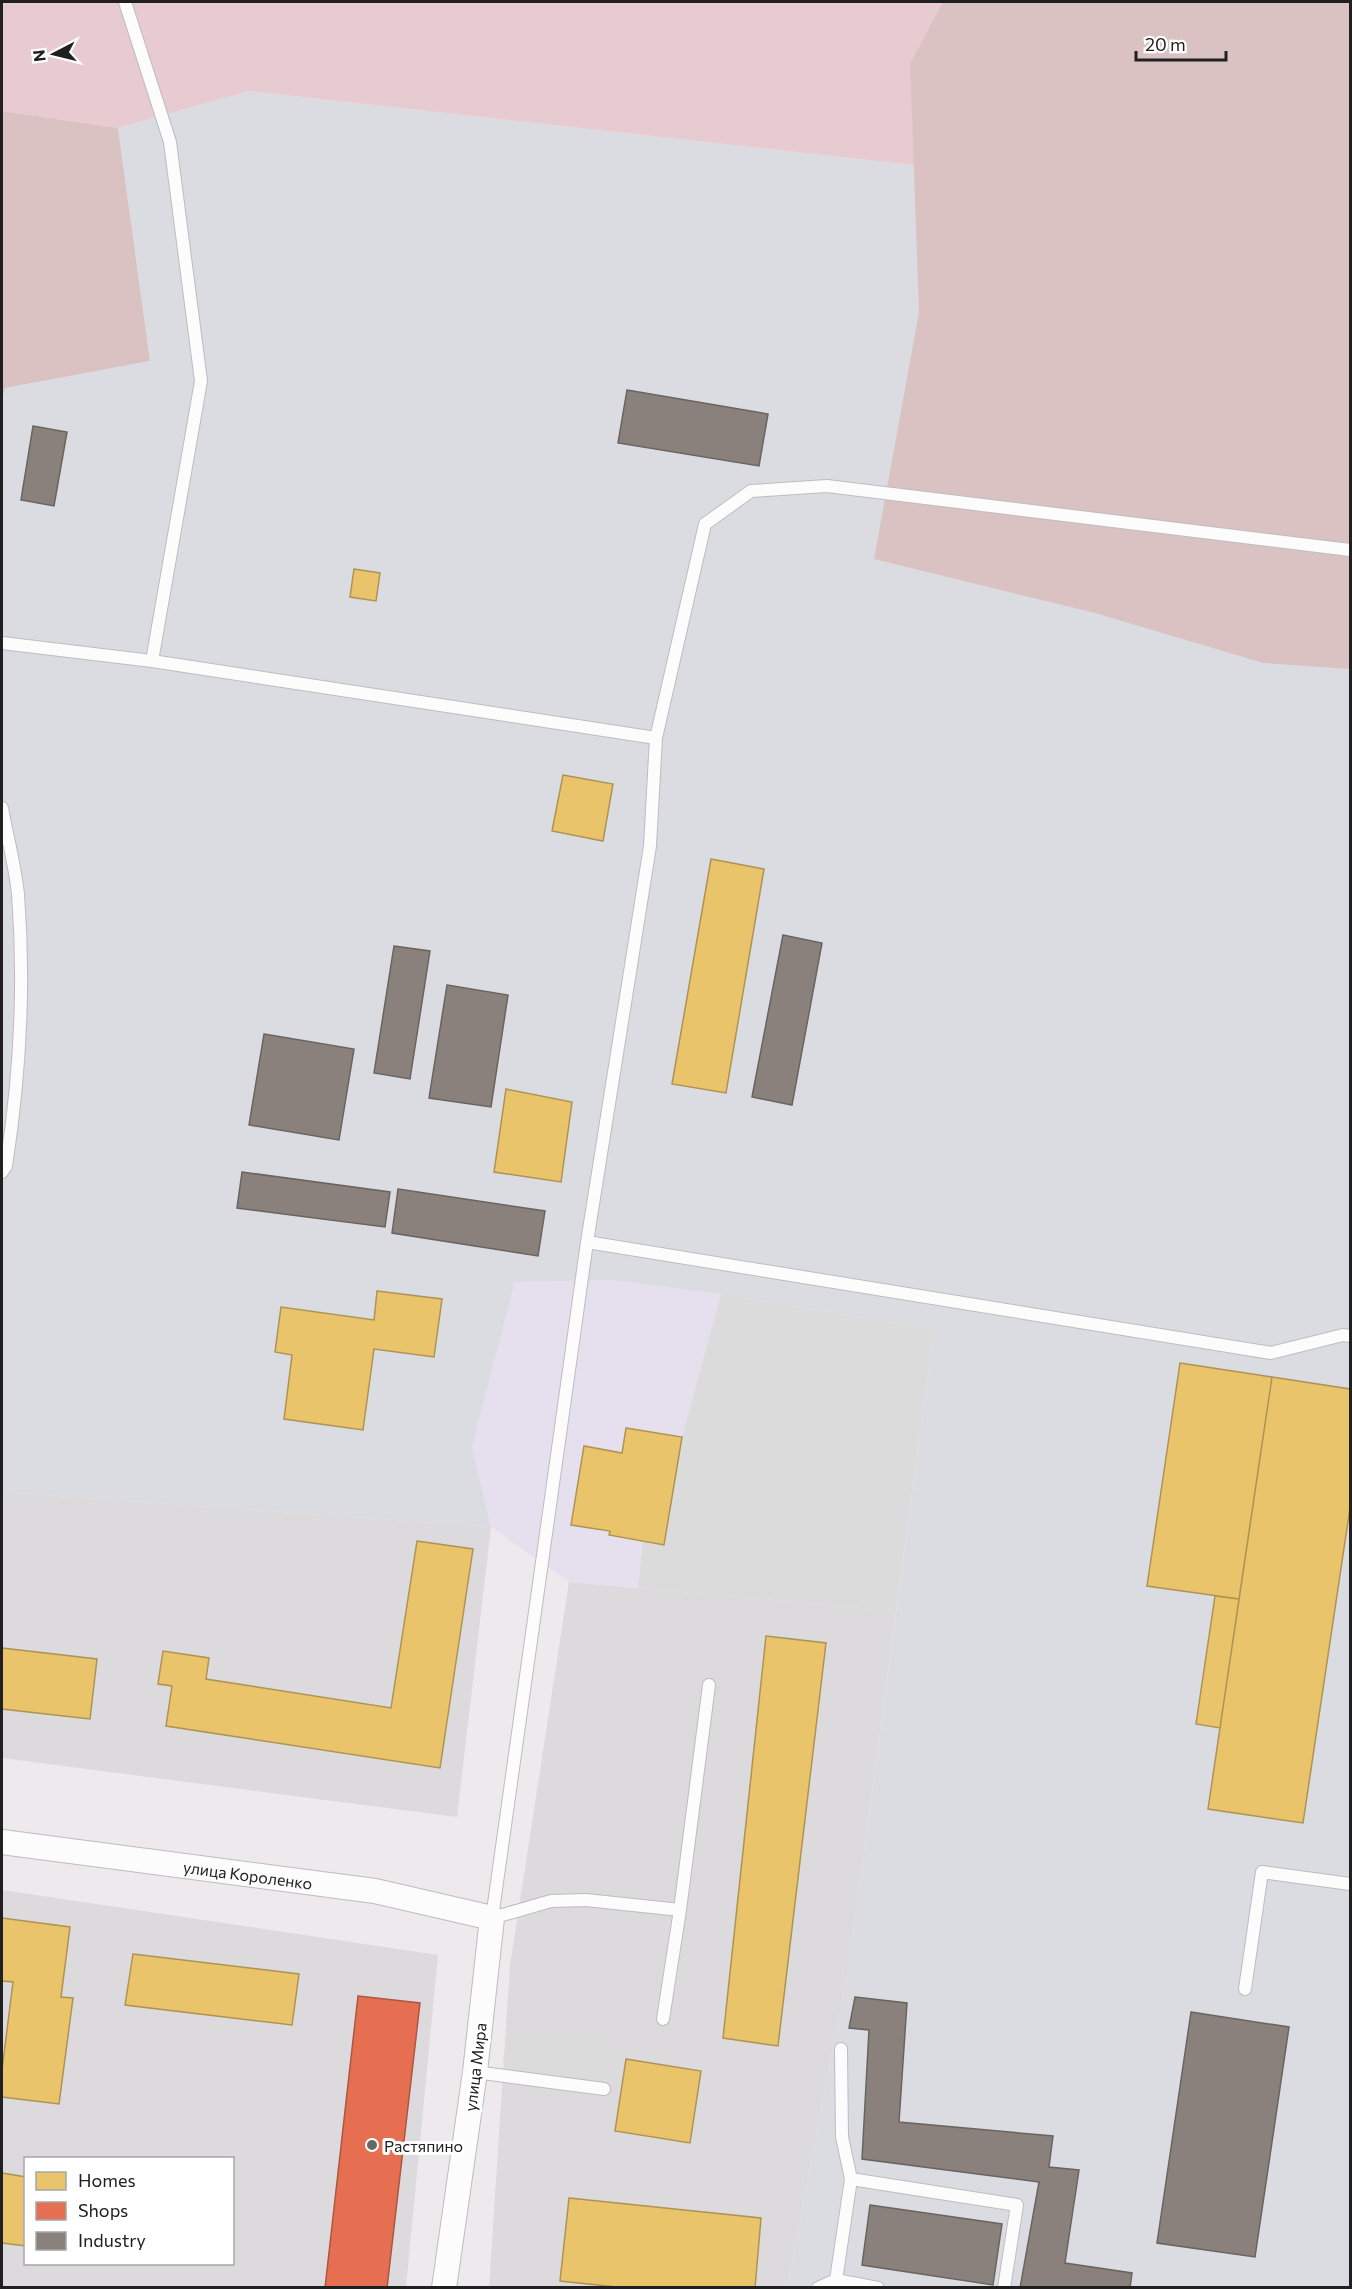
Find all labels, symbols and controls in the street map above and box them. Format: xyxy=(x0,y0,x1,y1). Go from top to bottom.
north arrow xyxy=(24,24,84,84)
scale bar xyxy=(1136,24,1226,62)
text: 20 m xyxy=(1145,33,1186,55)
text: N xyxy=(28,49,49,63)
street label: улица Короленко xyxy=(182,1856,314,1892)
street label: улица Мира xyxy=(460,2022,490,2112)
place label: Растяпино xyxy=(384,2136,463,2155)
marker: Растяпино xyxy=(365,2138,379,2152)
legend xyxy=(24,2157,234,2265)
text: Homes xyxy=(78,2169,136,2191)
text: Shops xyxy=(78,2199,128,2221)
text: Industry xyxy=(78,2229,146,2251)

